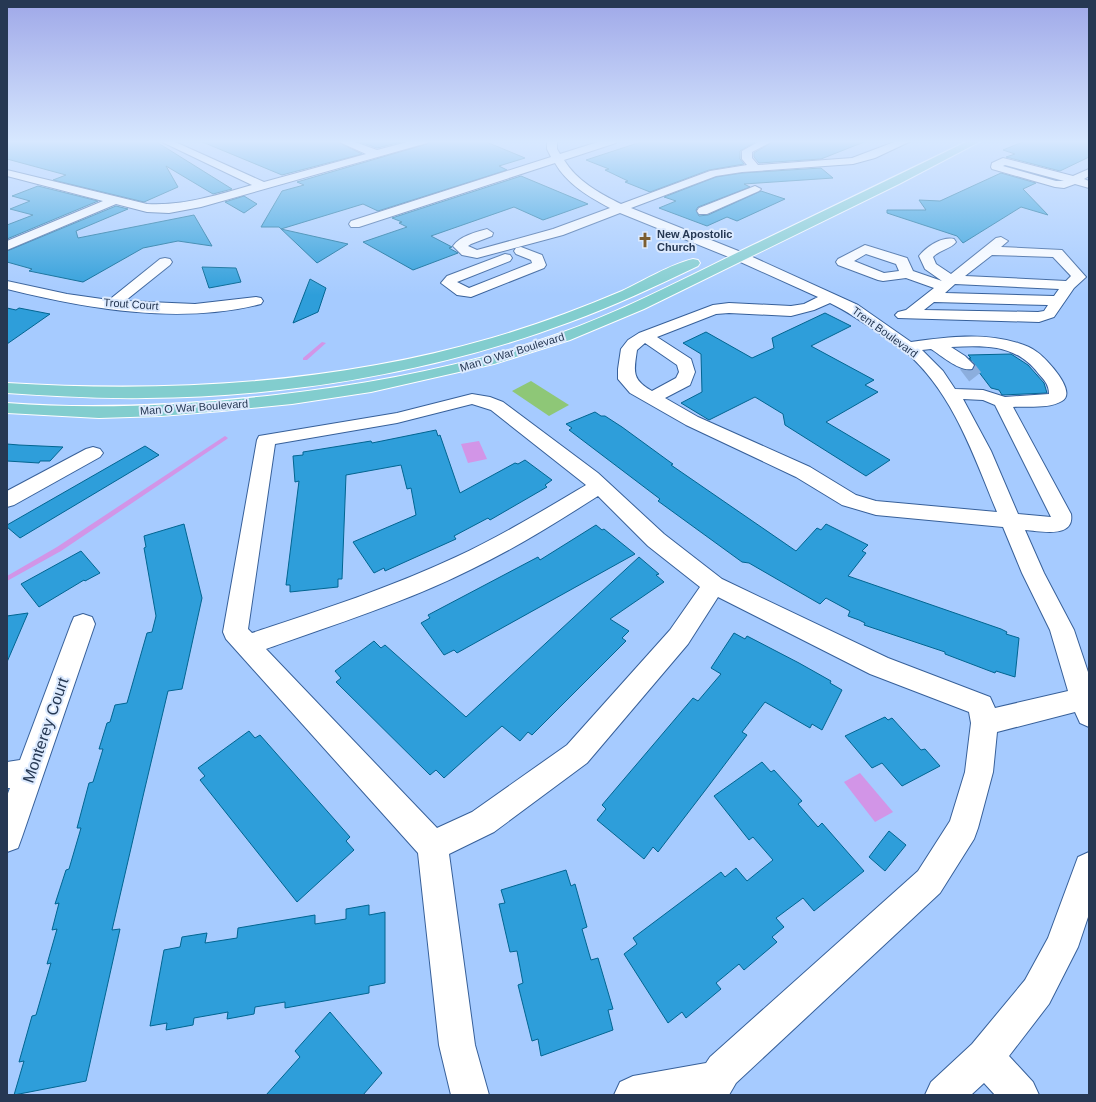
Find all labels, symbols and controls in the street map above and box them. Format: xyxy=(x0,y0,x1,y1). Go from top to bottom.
place label: New Apostolic Church xyxy=(657,228,732,253)
church icon: New Apostolic Church xyxy=(636,231,654,249)
street label: Trout Court xyxy=(103,296,159,312)
street label: Trent Boulevard xyxy=(850,304,920,360)
street label: Man O War Boulevard xyxy=(458,330,566,374)
street label: Man O War Boulevard xyxy=(140,397,248,417)
street label: Monterey Court xyxy=(19,675,72,785)

